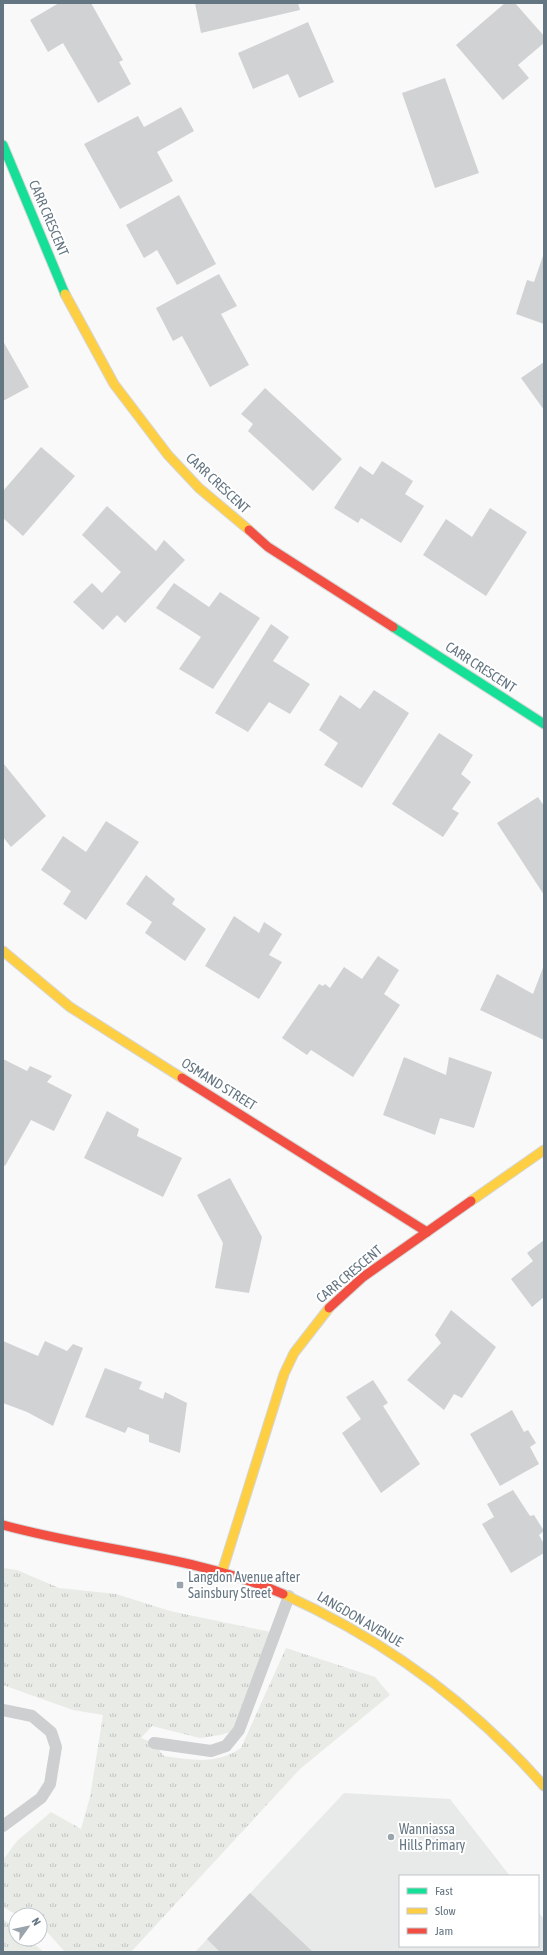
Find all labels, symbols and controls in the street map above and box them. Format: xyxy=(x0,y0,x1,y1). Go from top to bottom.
street label: CARR CRESCENT xyxy=(26,178,72,258)
street label: CARR CRESCENT xyxy=(183,450,253,516)
street label: CARR CRESCENT xyxy=(443,638,519,696)
street label: OSMAND STREET xyxy=(179,1055,259,1113)
street label: CARR CRESCENT xyxy=(313,1242,385,1306)
place label: Langdon Avenue after Sainsbury Street xyxy=(188,1569,301,1601)
marker: Langdon Avenue after Sainsbury Street xyxy=(175,1580,185,1590)
street label: LANGDON AVENUE xyxy=(314,1588,406,1650)
place label: Wanniassa Hills Primary xyxy=(399,1821,466,1853)
marker: Wanniassa Hills Primary xyxy=(386,1832,396,1842)
legend xyxy=(399,1875,539,1947)
text: Fast xyxy=(435,1884,453,1898)
text: Slow xyxy=(435,1904,456,1918)
north arrow xyxy=(8,1907,48,1947)
text: N xyxy=(30,1916,43,1928)
text: Jam xyxy=(435,1924,453,1938)

